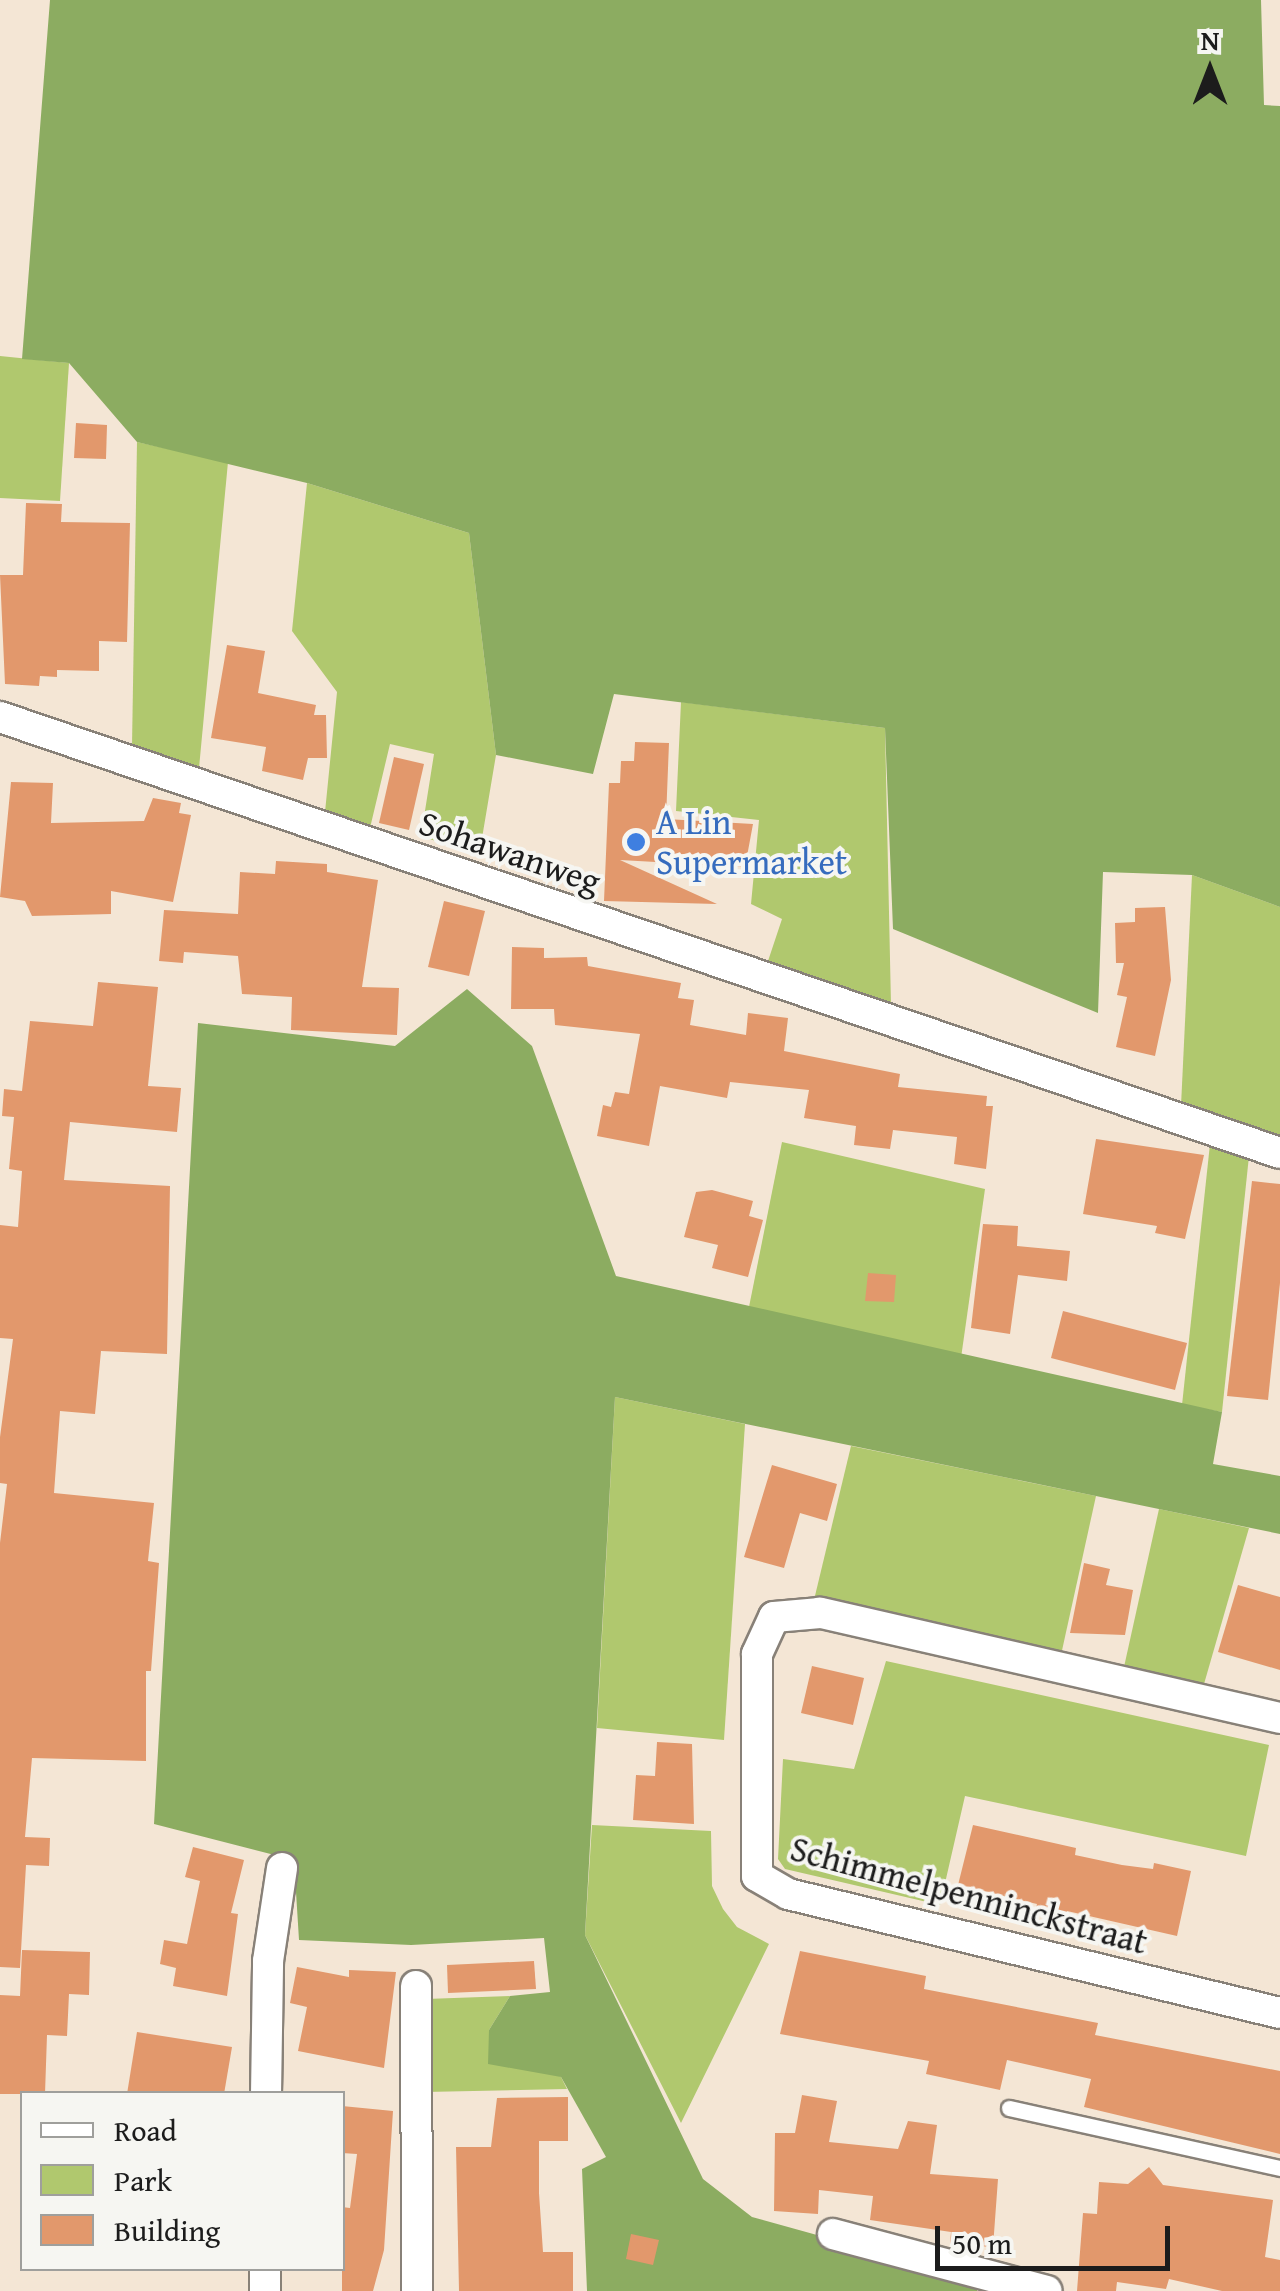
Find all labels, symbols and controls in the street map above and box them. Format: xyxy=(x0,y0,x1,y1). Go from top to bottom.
text: N xyxy=(1201,19,1219,60)
north arrow xyxy=(1160,20,1260,120)
street label: Sohawanweg xyxy=(414,801,606,903)
place label: A Lin Supermarket xyxy=(656,801,847,883)
marker: A Lin Supermarket xyxy=(625,831,647,853)
street label: Schimmelpenninckstraat xyxy=(786,1827,1152,1963)
legend xyxy=(20,2091,345,2271)
text: Road xyxy=(114,2108,177,2152)
text: Park xyxy=(114,2158,172,2202)
scale bar xyxy=(940,2206,1175,2268)
text: Building xyxy=(114,2208,220,2252)
text: 50 m xyxy=(952,2221,1012,2265)

